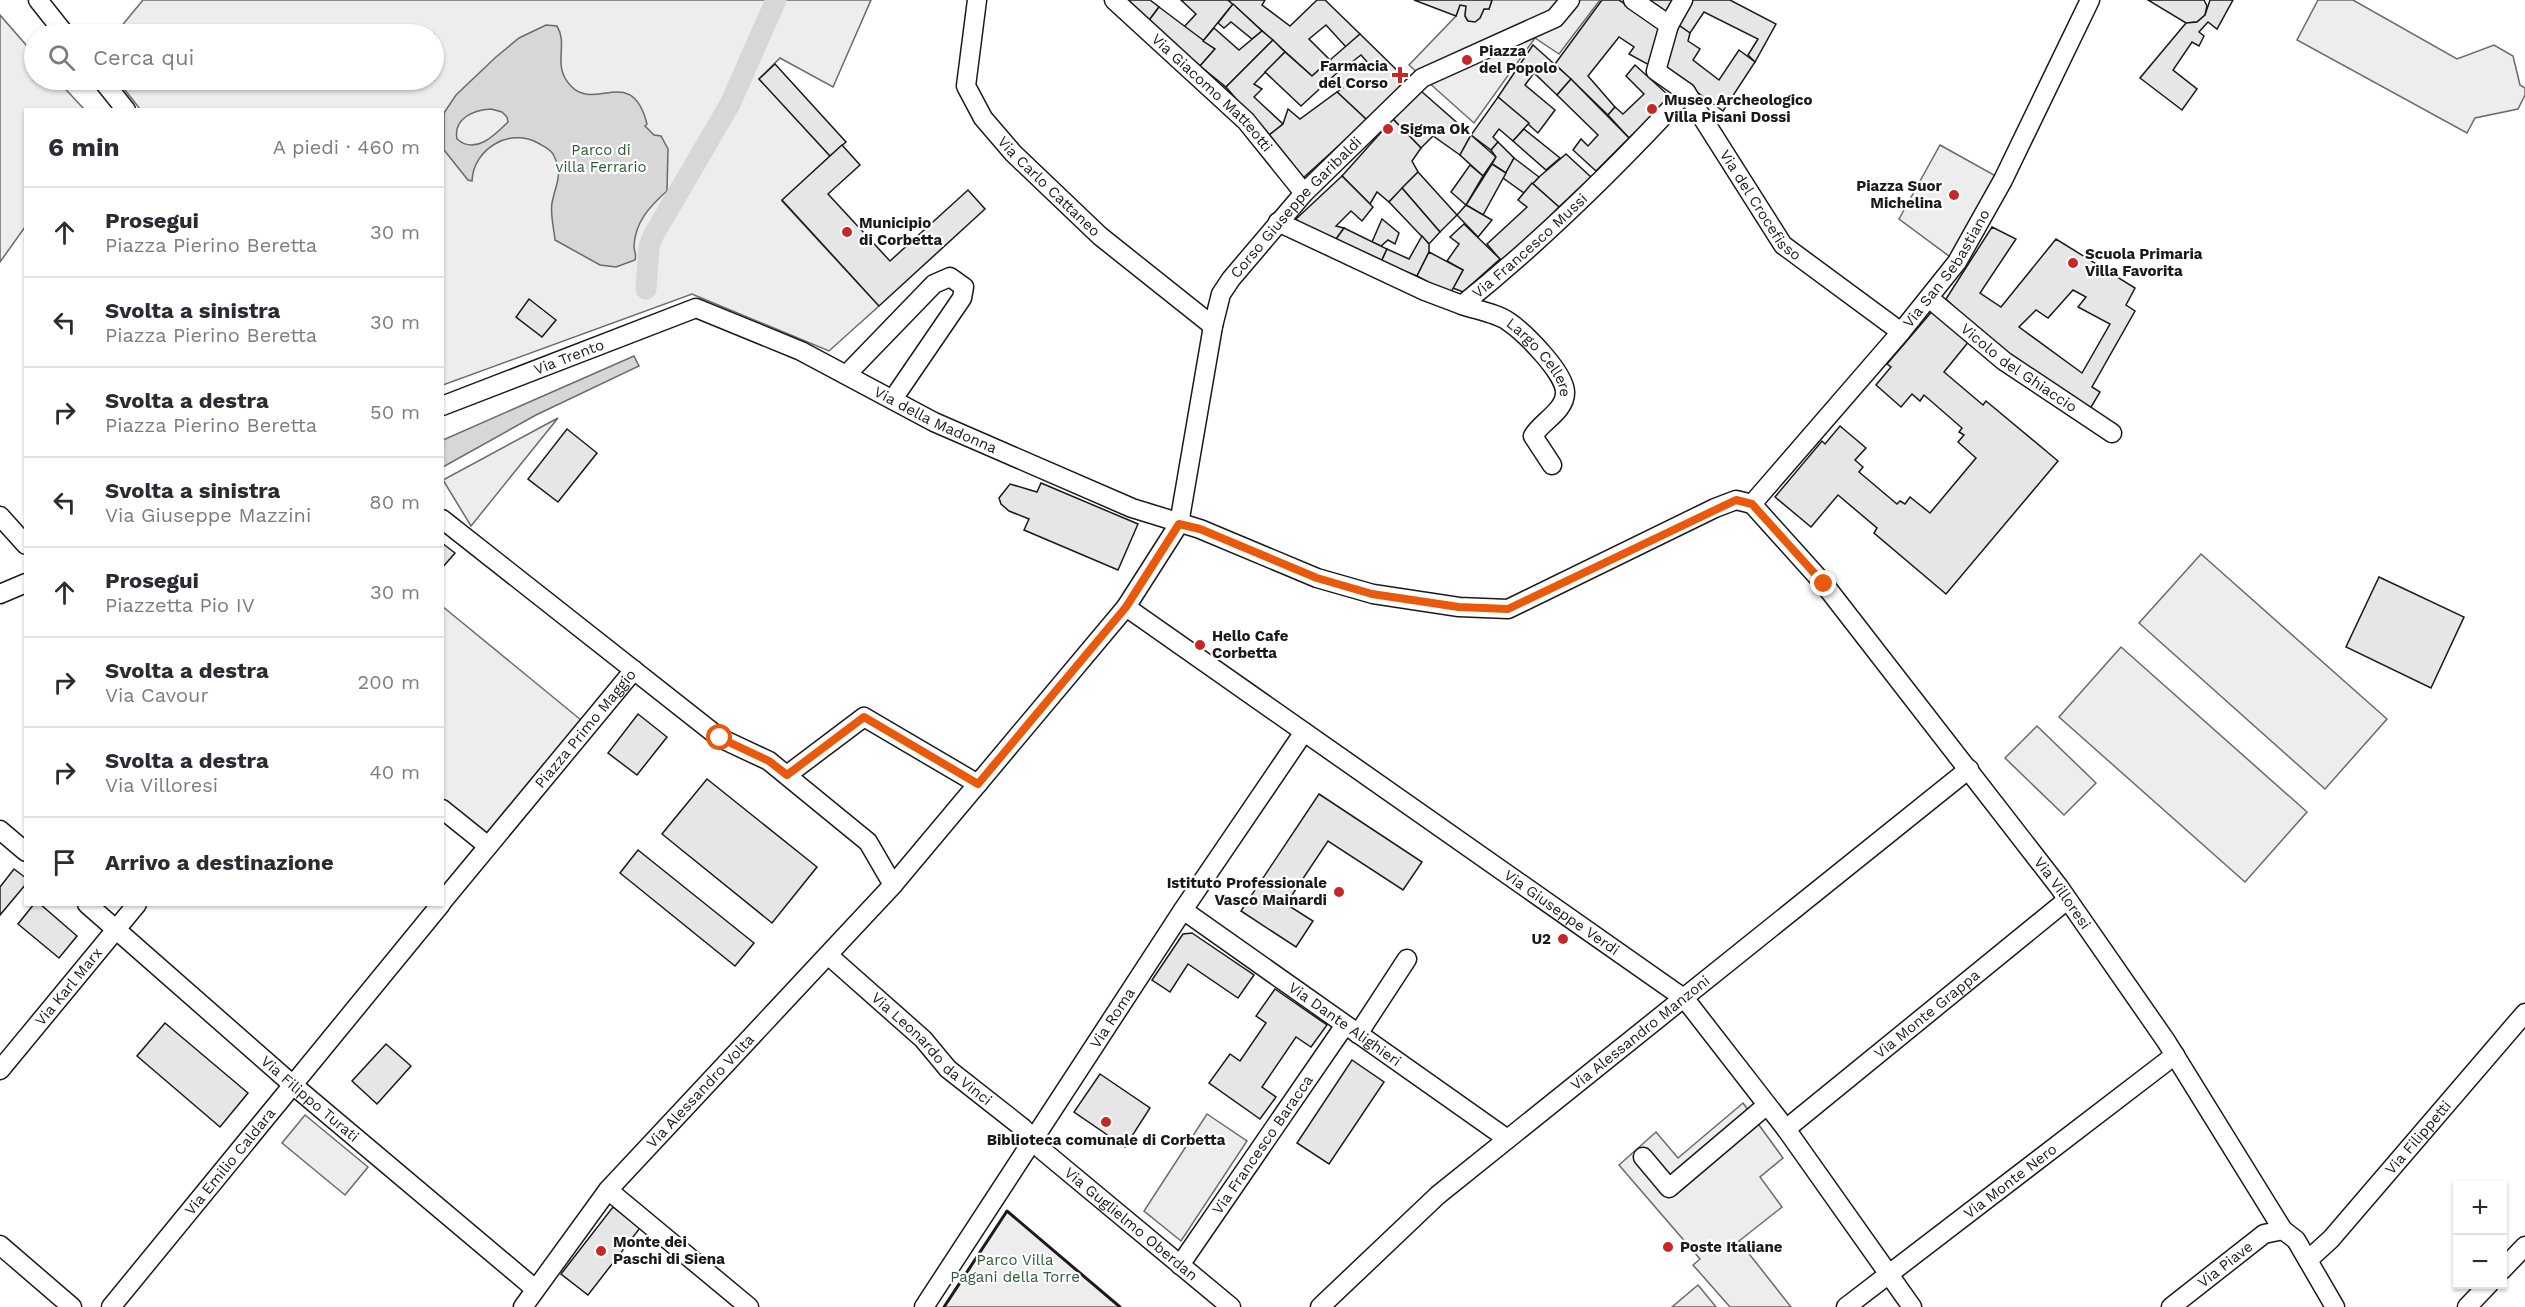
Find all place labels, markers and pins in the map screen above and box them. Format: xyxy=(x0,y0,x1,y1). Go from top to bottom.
place label: Piazza del Popolo xyxy=(1479,42,1557,77)
marker: Piazza del Popolo xyxy=(1460,53,1474,67)
place label: Farmacia del Corso xyxy=(1318,57,1388,92)
marker: Farmacia del Corso xyxy=(1393,68,1407,82)
place label: Museo Archeologico Villa Pisani Dossi xyxy=(1664,91,1813,126)
marker: Museo Archeologico Villa Pisani Dossi xyxy=(1645,102,1659,116)
place label: Sigma Ok xyxy=(1400,120,1470,138)
marker: Sigma Ok xyxy=(1381,122,1395,136)
place label: Piazza Suor Michelina xyxy=(1856,177,1943,212)
marker: Piazza Suor Michelina xyxy=(1947,188,1961,202)
place label: Municipio di Corbetta xyxy=(859,214,942,249)
marker: Municipio di Corbetta xyxy=(840,225,854,239)
place label: Scuola Primaria Villa Favorita xyxy=(2085,245,2203,280)
marker: Scuola Primaria Villa Favorita xyxy=(2066,256,2080,270)
place label: Hello Cafe Corbetta xyxy=(1212,627,1289,662)
marker: Hello Cafe Corbetta xyxy=(1193,638,1207,652)
place label: Istituto Professionale Vasco Mainardi xyxy=(1167,874,1327,909)
marker: Istituto Professionale Vasco Mainardi xyxy=(1332,885,1346,899)
place label: U2 xyxy=(1531,930,1551,948)
marker: U2 xyxy=(1556,932,1570,946)
marker: Biblioteca comunale di Corbetta xyxy=(1099,1115,1113,1129)
place label: Biblioteca comunale di Corbetta xyxy=(987,1131,1226,1149)
place label: Monte dei Paschi di Siena xyxy=(613,1233,725,1268)
place label: Poste Italiane xyxy=(1680,1238,1783,1256)
marker: Poste Italiane xyxy=(1661,1240,1675,1254)
marker: Monte dei Paschi di Siena xyxy=(594,1244,608,1258)

